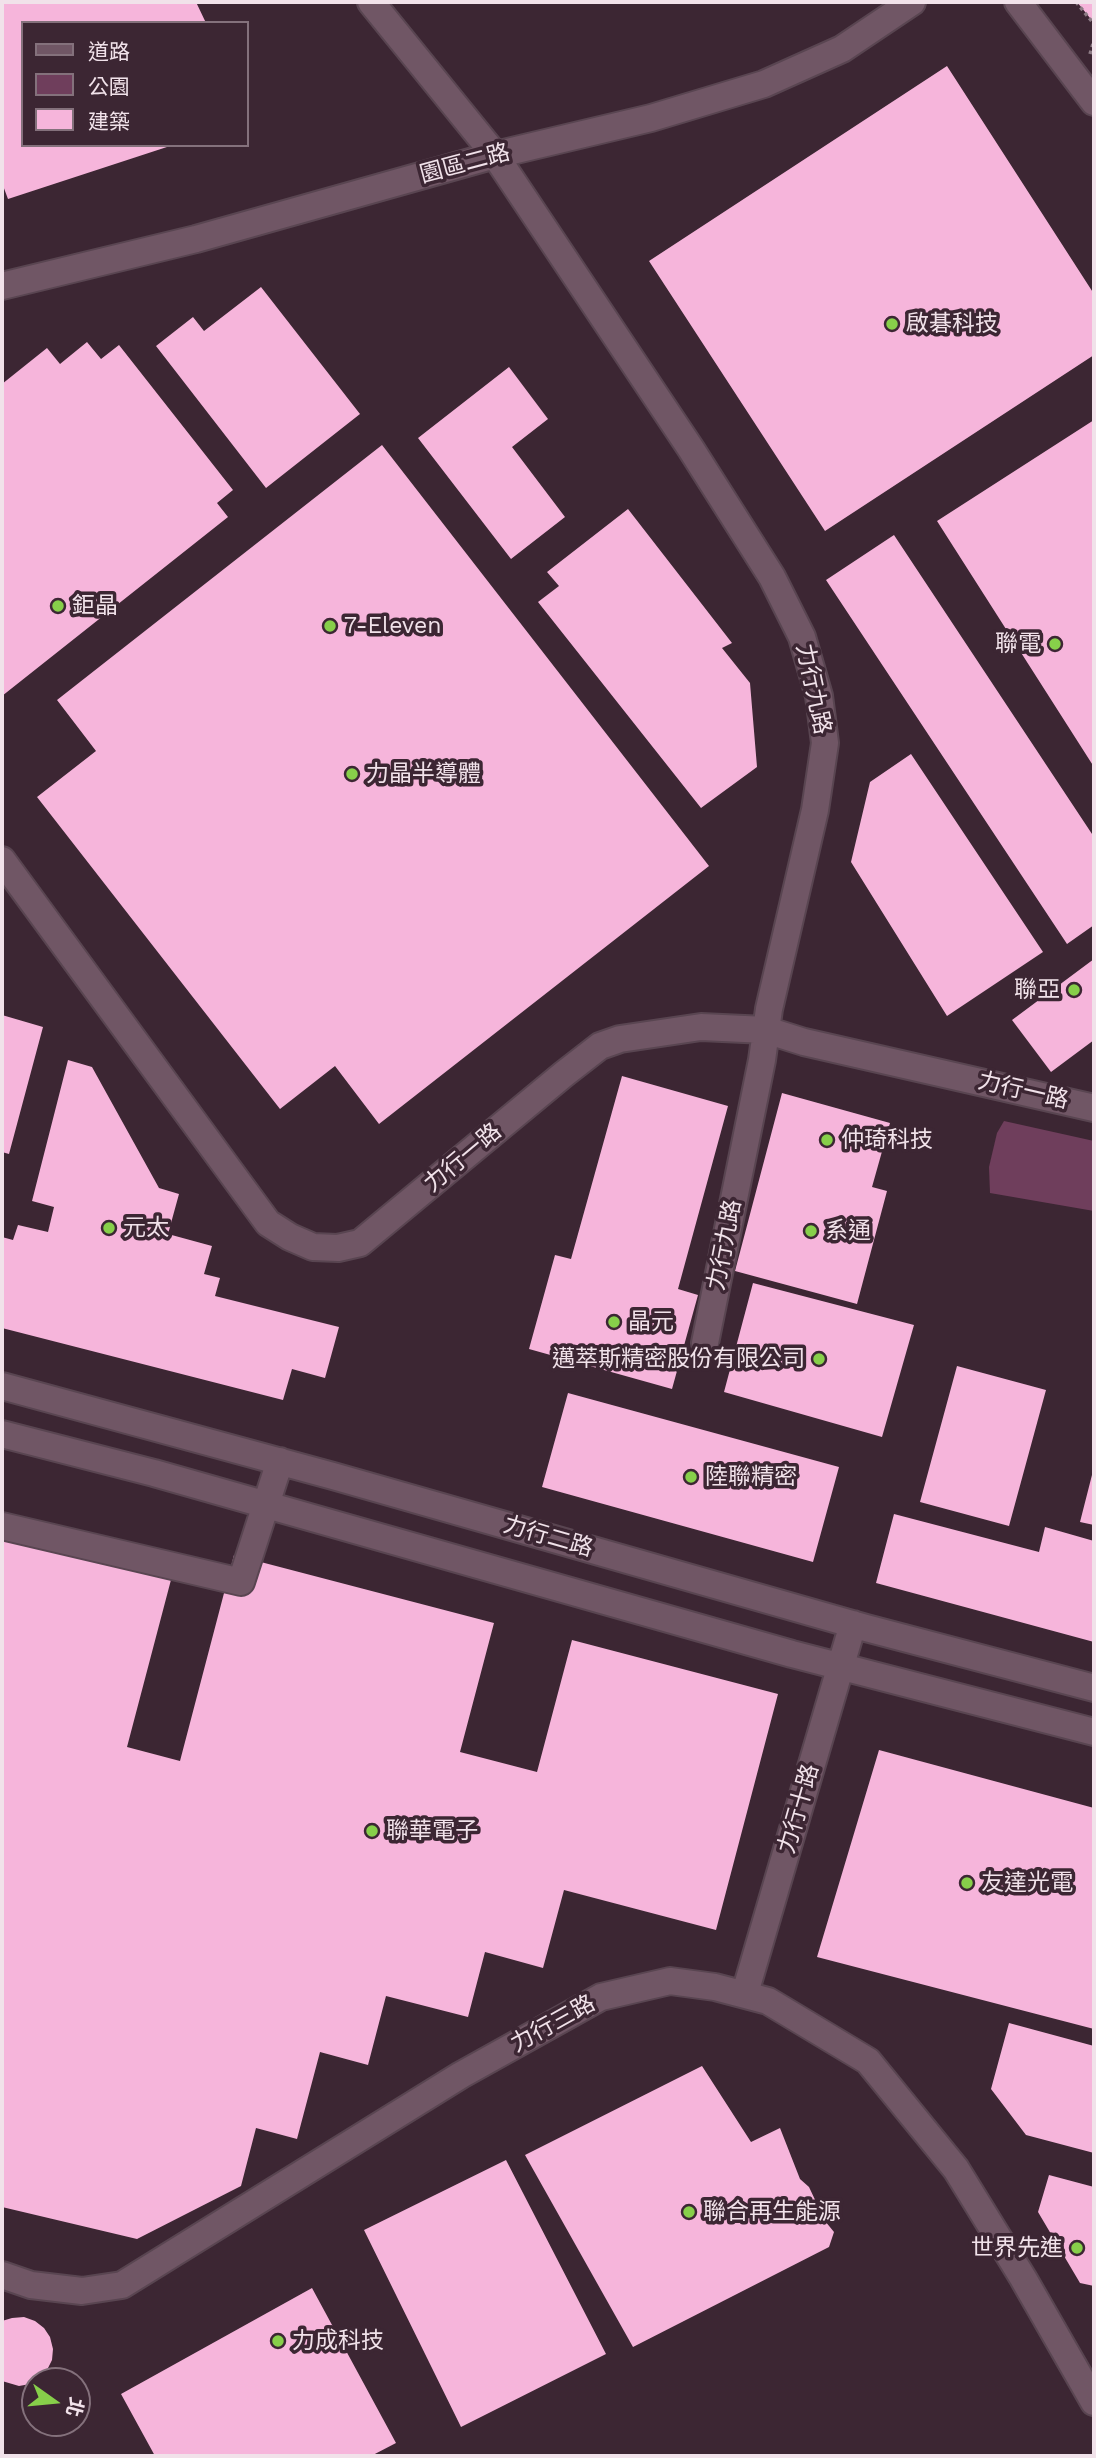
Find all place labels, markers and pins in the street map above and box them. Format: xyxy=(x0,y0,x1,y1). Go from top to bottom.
place label: 啟碁科技 xyxy=(906,310,998,338)
marker: 啟碁科技 xyxy=(884,316,900,332)
place label: 鉅晶 xyxy=(72,592,118,620)
marker: 鉅晶 xyxy=(50,598,66,614)
place label: 7-Eleven xyxy=(344,612,442,640)
marker: 7-Eleven xyxy=(322,618,338,634)
place label: 聯電 xyxy=(995,630,1041,658)
marker: 聯電 xyxy=(1047,636,1063,652)
place label: 力晶半導體 xyxy=(366,760,481,788)
marker: 力晶半導體 xyxy=(344,766,360,782)
place label: 聯亞 xyxy=(1014,976,1060,1004)
marker: 聯亞 xyxy=(1066,982,1082,998)
place label: 仲琦科技 xyxy=(841,1126,933,1154)
marker: 仲琦科技 xyxy=(819,1132,835,1148)
place label: 元太 xyxy=(123,1214,169,1242)
place label: 系通 xyxy=(825,1217,871,1245)
marker: 元太 xyxy=(101,1220,117,1236)
marker: 系通 xyxy=(803,1223,819,1239)
place label: 晶元 xyxy=(628,1308,674,1336)
marker: 晶元 xyxy=(606,1314,622,1330)
place label: 邁萃斯精密股份有限公司 xyxy=(552,1345,805,1373)
marker: 邁萃斯精密股份有限公司 xyxy=(811,1351,827,1367)
place label: 陸聯精密 xyxy=(705,1463,797,1491)
marker: 陸聯精密 xyxy=(683,1469,699,1485)
place label: 聯華電子 xyxy=(386,1817,478,1845)
marker: 聯華電子 xyxy=(364,1823,380,1839)
place label: 友達光電 xyxy=(981,1869,1073,1897)
marker: 友達光電 xyxy=(959,1875,975,1891)
place label: 聯合再生能源 xyxy=(703,2198,841,2226)
marker: 聯合再生能源 xyxy=(681,2204,697,2220)
place label: 世界先進 xyxy=(971,2234,1063,2262)
marker: 世界先進 xyxy=(1069,2240,1085,2256)
place label: 力成科技 xyxy=(292,2327,384,2355)
marker: 力成科技 xyxy=(270,2333,286,2349)

